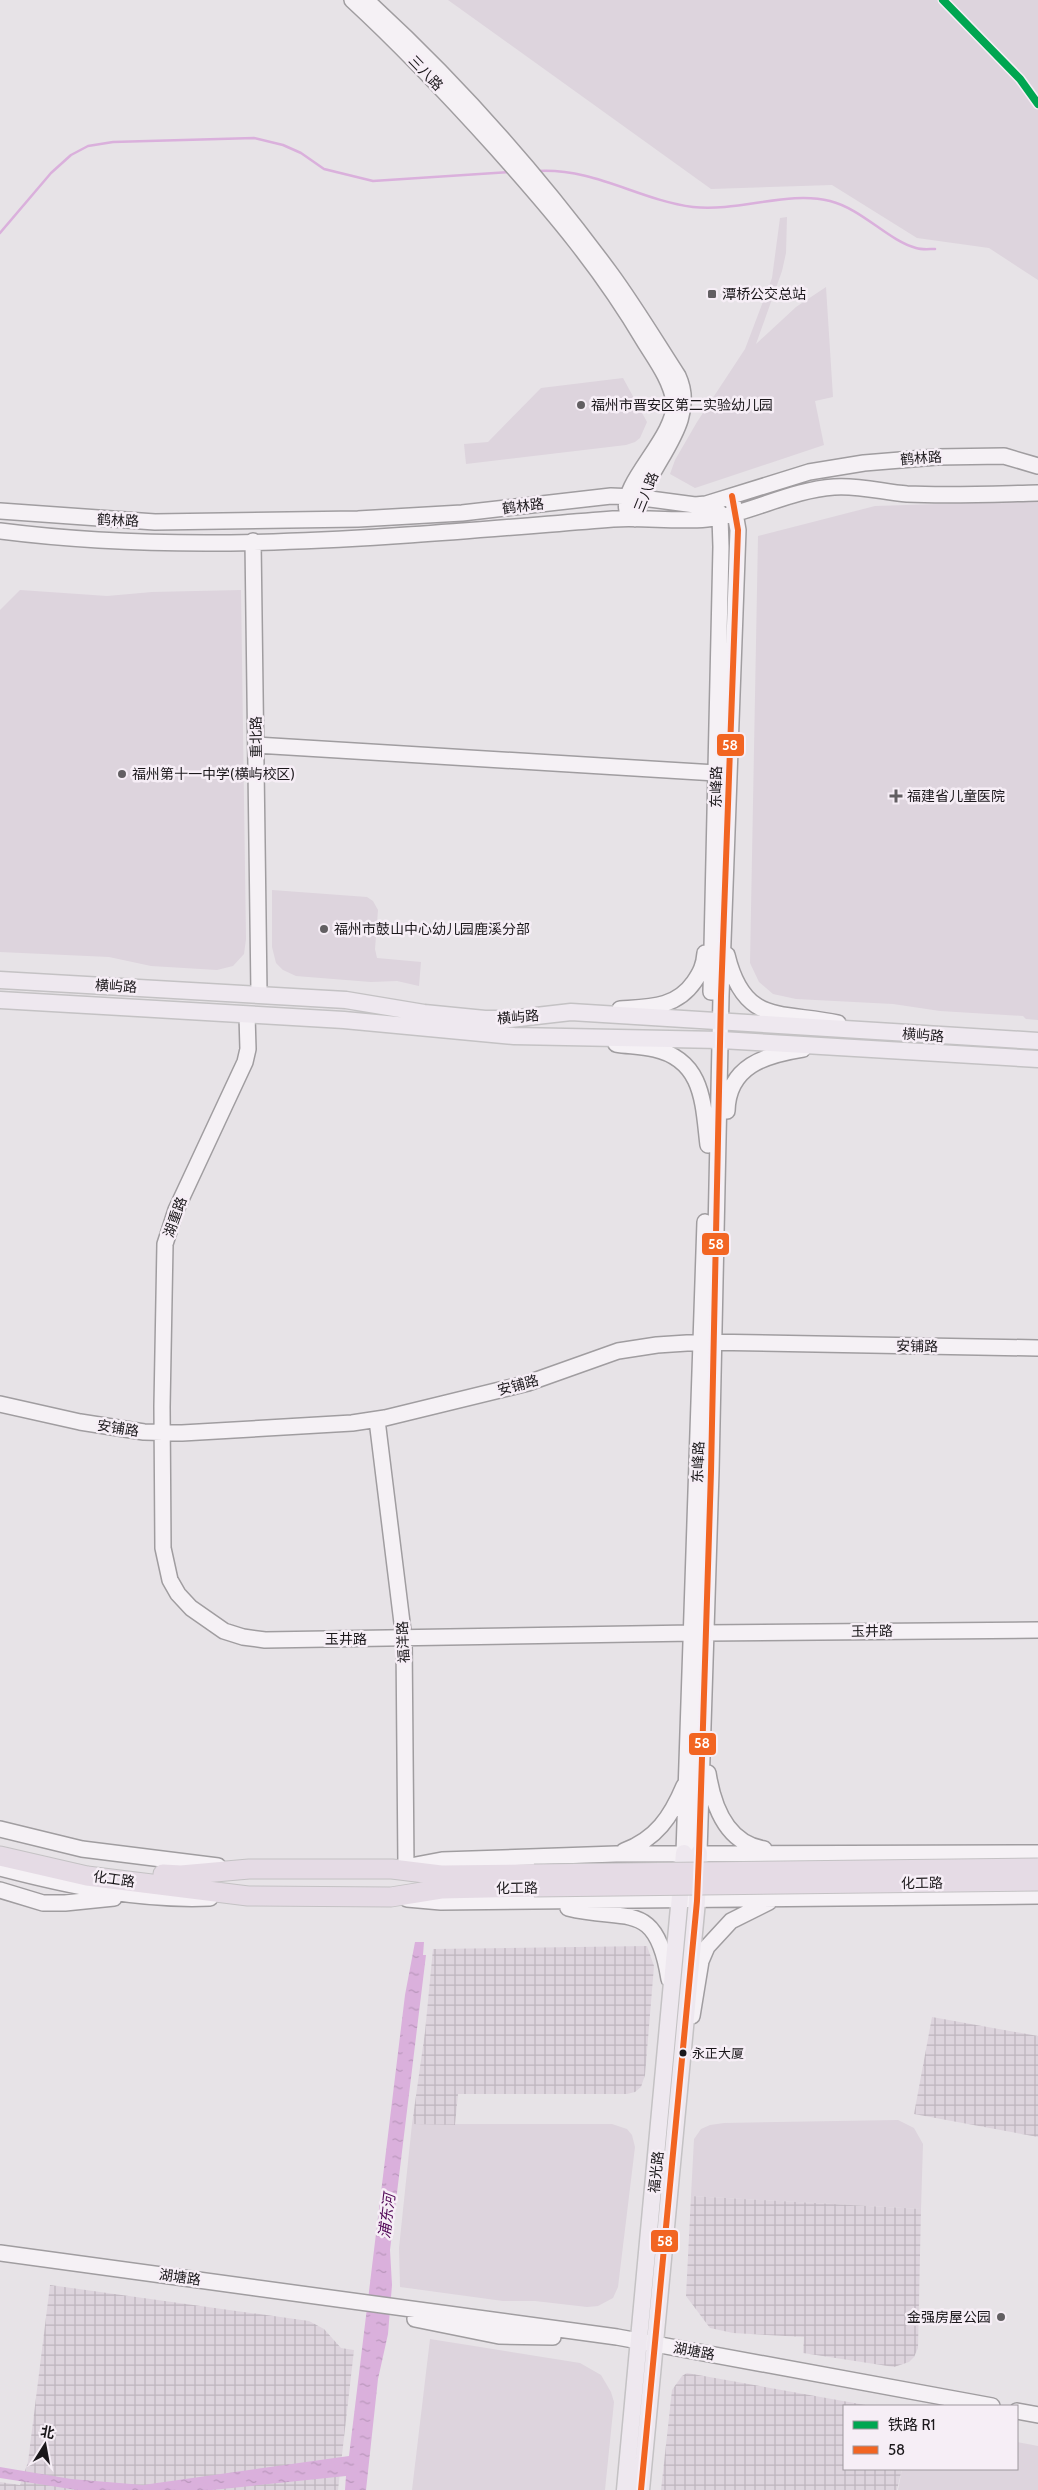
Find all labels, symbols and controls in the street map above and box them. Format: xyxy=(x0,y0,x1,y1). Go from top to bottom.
street label: 三八路 xyxy=(405,52,447,94)
place label: 潭桥公交总站 xyxy=(722,285,806,303)
marker: 潭桥公交总站 xyxy=(706,288,718,300)
place label: 福州市晋安区第二实验幼儿园 xyxy=(591,396,773,414)
marker: 福州市晋安区第二实验幼儿园 xyxy=(575,399,587,411)
street label: 鹤林路 xyxy=(899,448,943,468)
street label: 三八路 xyxy=(630,469,662,515)
street label: 鹤林路 xyxy=(501,495,545,517)
street label: 鹤林路 xyxy=(97,510,139,530)
street label: 重北路 xyxy=(247,716,265,758)
line badge: 58 xyxy=(716,733,745,757)
text: 58 xyxy=(722,736,738,754)
place label: 福州第十一中学(横屿校区) xyxy=(132,765,295,783)
street label: 东峰路 xyxy=(707,766,725,808)
marker: 福州第十一中学(横屿校区) xyxy=(116,768,128,780)
place label: 福建省儿童医院 xyxy=(907,787,1005,805)
marker: 福建省儿童医院 xyxy=(889,789,903,803)
place label: 福州市鼓山中心幼儿园鹿溪分部 xyxy=(334,920,530,938)
marker: 福州市鼓山中心幼儿园鹿溪分部 xyxy=(318,923,330,935)
street label: 横屿路 xyxy=(95,976,137,996)
street label: 横屿路 xyxy=(496,1006,540,1028)
street label: 横屿路 xyxy=(901,1025,945,1045)
street label: 湖重路 xyxy=(159,1194,191,1240)
line badge: 58 xyxy=(701,1232,730,1256)
text: 58 xyxy=(708,1235,724,1253)
street label: 安铺路 xyxy=(896,1337,938,1355)
street label: 安铺路 xyxy=(495,1371,541,1399)
street label: 安铺路 xyxy=(96,1416,140,1440)
street label: 东峰路 xyxy=(688,1441,708,1483)
street label: 福洋路 xyxy=(393,1621,413,1663)
street label: 玉井路 xyxy=(851,1622,893,1640)
street label: 玉井路 xyxy=(325,1630,367,1648)
line badge: 58 xyxy=(688,1732,717,1756)
text: 58 xyxy=(694,1734,710,1752)
street label: 化工路 xyxy=(92,1867,136,1891)
street label: 化工路 xyxy=(901,1874,943,1892)
street label: 化工路 xyxy=(496,1879,538,1897)
place label: 永正大厦 xyxy=(692,2045,744,2061)
marker: 永正大厦 xyxy=(678,2048,688,2058)
street label: 福光路 xyxy=(645,2150,667,2194)
water label: 浦东河 xyxy=(375,2190,399,2239)
line badge: 58 xyxy=(650,2229,679,2253)
text: 58 xyxy=(657,2232,673,2250)
street label: 湖塘路 xyxy=(158,2265,202,2289)
place label: 金强房屋公园 xyxy=(907,2308,991,2326)
marker: 金强房屋公园 xyxy=(995,2311,1007,2323)
street label: 湖塘路 xyxy=(672,2338,716,2364)
legend xyxy=(843,2405,1018,2470)
text: 铁路 R1 xyxy=(888,2416,935,2434)
north arrow xyxy=(20,2420,70,2470)
text: 北 xyxy=(39,2422,56,2442)
text: 58 xyxy=(888,2441,905,2459)

